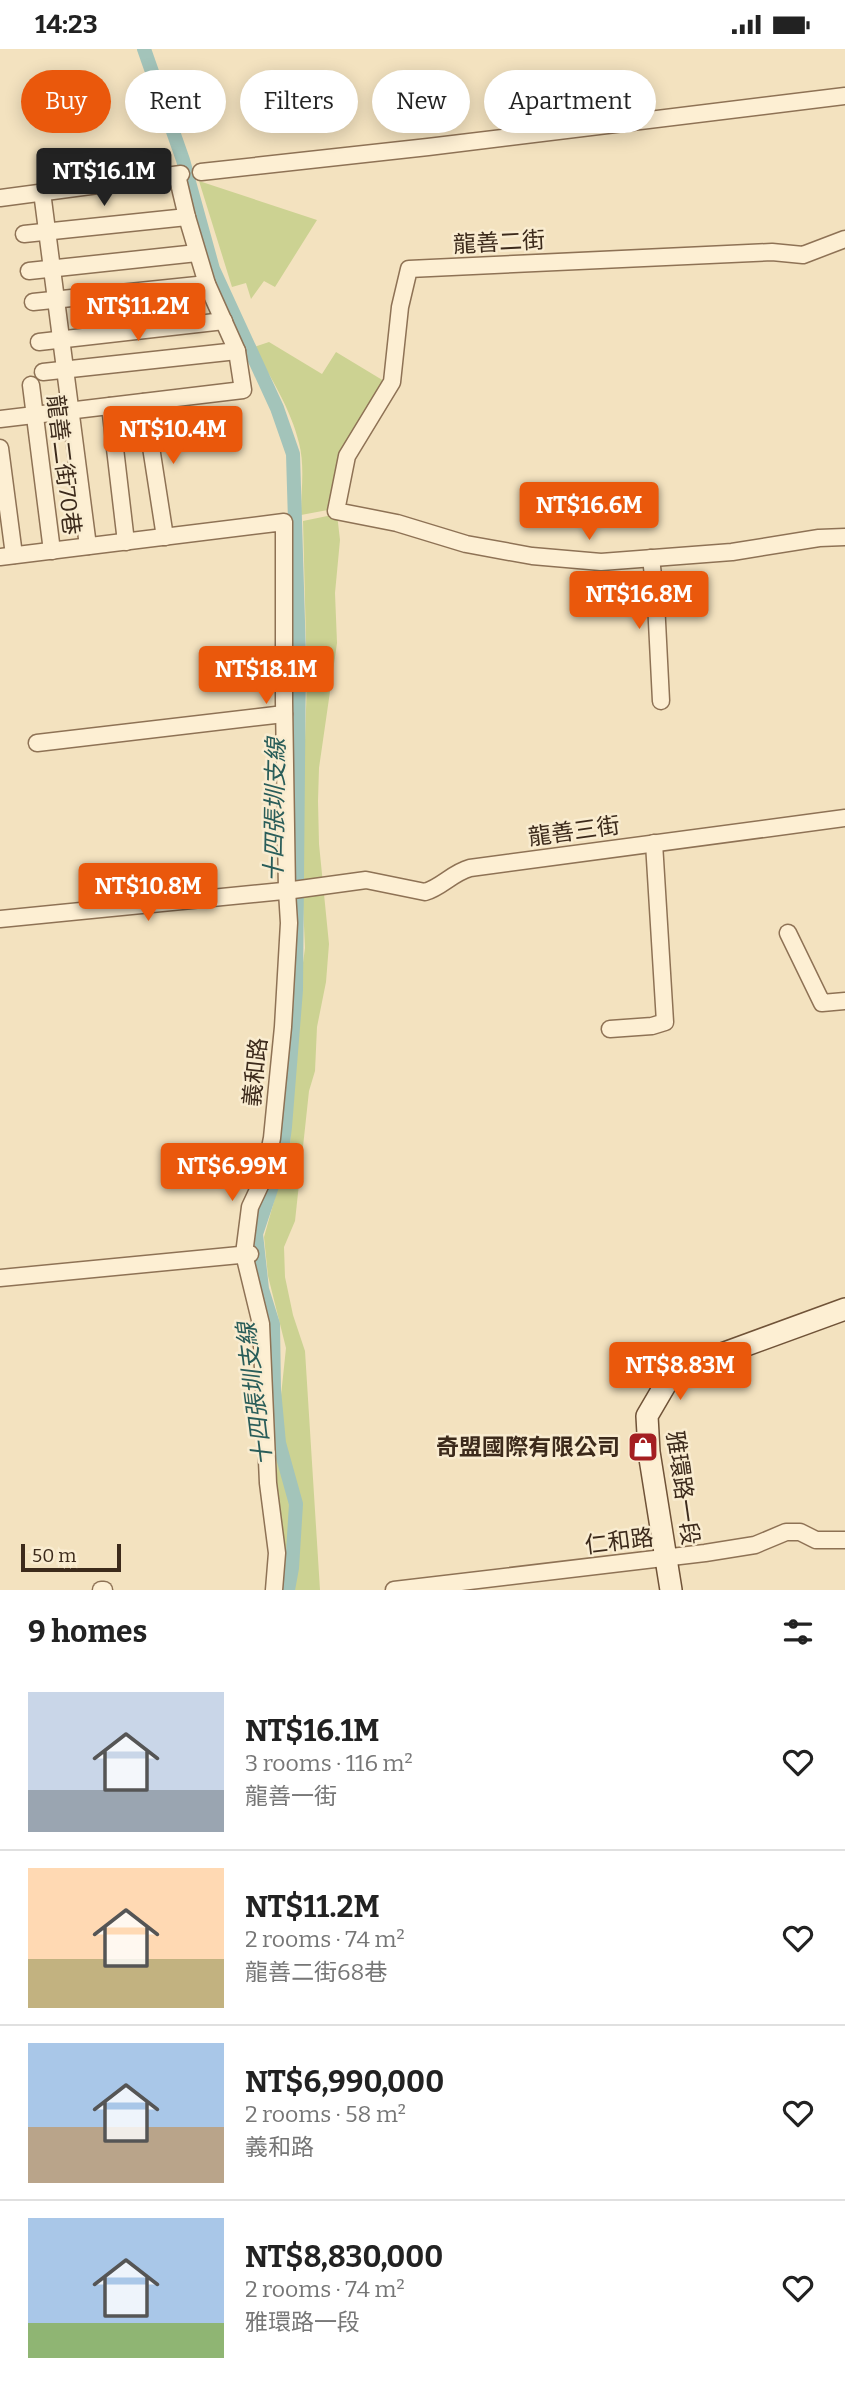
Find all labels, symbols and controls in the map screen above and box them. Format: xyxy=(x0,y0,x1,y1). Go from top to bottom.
text: 14:23 xyxy=(35,9,98,40)
chip: Buy xyxy=(21,70,111,133)
chip: Rent xyxy=(125,70,226,133)
chip: Filters xyxy=(240,70,358,133)
chip: New xyxy=(372,70,470,133)
chip: Apartment xyxy=(484,70,656,133)
pin: NT$16.1M xyxy=(32,149,176,208)
text: NT$16.1M xyxy=(52,157,156,185)
street label: 龍善二街 xyxy=(452,226,546,258)
pin: NT$11.2M xyxy=(66,283,210,343)
text: NT$11.2M xyxy=(86,292,190,320)
street label: 龍善二街70巷 xyxy=(42,393,86,537)
pin: NT$10.4M xyxy=(101,407,245,466)
text: NT$10.4M xyxy=(119,415,227,443)
pin: NT$16.6M xyxy=(517,483,661,542)
text: NT$16.6M xyxy=(536,491,642,519)
pin: NT$16.8M xyxy=(567,571,711,631)
text: NT$16.8M xyxy=(585,580,693,608)
pin: NT$18.1M xyxy=(194,647,338,706)
text: NT$18.1M xyxy=(215,655,317,683)
water label: 十四張圳支線 xyxy=(260,735,290,882)
street label: 龍善三街 xyxy=(526,811,622,851)
pin: NT$10.8M xyxy=(76,863,220,923)
text: NT$10.8M xyxy=(95,872,201,900)
street label: 義和路 xyxy=(237,1036,273,1108)
pin: NT$6.99M xyxy=(160,1143,304,1203)
text: NT$6.99M xyxy=(177,1152,287,1180)
water label: 十四張圳支線 xyxy=(232,1318,278,1467)
pin: NT$8.83M xyxy=(608,1343,752,1402)
text: NT$8.83M xyxy=(625,1351,735,1379)
street label: 雅環路一段 xyxy=(661,1429,705,1547)
shop icon: 奇盟國際有限公司 xyxy=(626,1430,660,1464)
place label: 奇盟國際有限公司 xyxy=(436,1433,620,1461)
street label: 仁和路 xyxy=(583,1523,655,1559)
scale bar xyxy=(21,1541,121,1573)
text: 50 m xyxy=(32,1544,76,1567)
icon: filters xyxy=(779,1613,817,1651)
text: 9 homes xyxy=(28,1614,147,1650)
text: NT$16.1M xyxy=(245,1713,380,1749)
icon: home xyxy=(84,1720,168,1804)
icon: heart xyxy=(779,1743,817,1781)
text: 3 rooms · 116 m² xyxy=(245,1749,413,1777)
text: 龍善一街 xyxy=(245,1782,337,1810)
text: NT$11.2M xyxy=(245,1889,380,1925)
icon: home xyxy=(84,1896,168,1980)
icon: heart xyxy=(779,1919,817,1957)
text: 2 rooms · 74 m² xyxy=(245,1925,405,1953)
text: 龍善二街68巷 xyxy=(245,1958,387,1986)
text: NT$6,990,000 xyxy=(245,2064,444,2100)
icon: home xyxy=(84,2071,168,2155)
icon: heart xyxy=(779,2094,817,2132)
text: 2 rooms · 58 m² xyxy=(245,2100,406,2128)
text: 義和路 xyxy=(245,2133,314,2161)
text: NT$8,830,000 xyxy=(245,2239,443,2275)
icon: home xyxy=(84,2246,168,2330)
icon: heart xyxy=(779,2269,817,2307)
text: 2 rooms · 74 m² xyxy=(245,2275,405,2303)
text: 雅環路一段 xyxy=(245,2308,360,2336)

